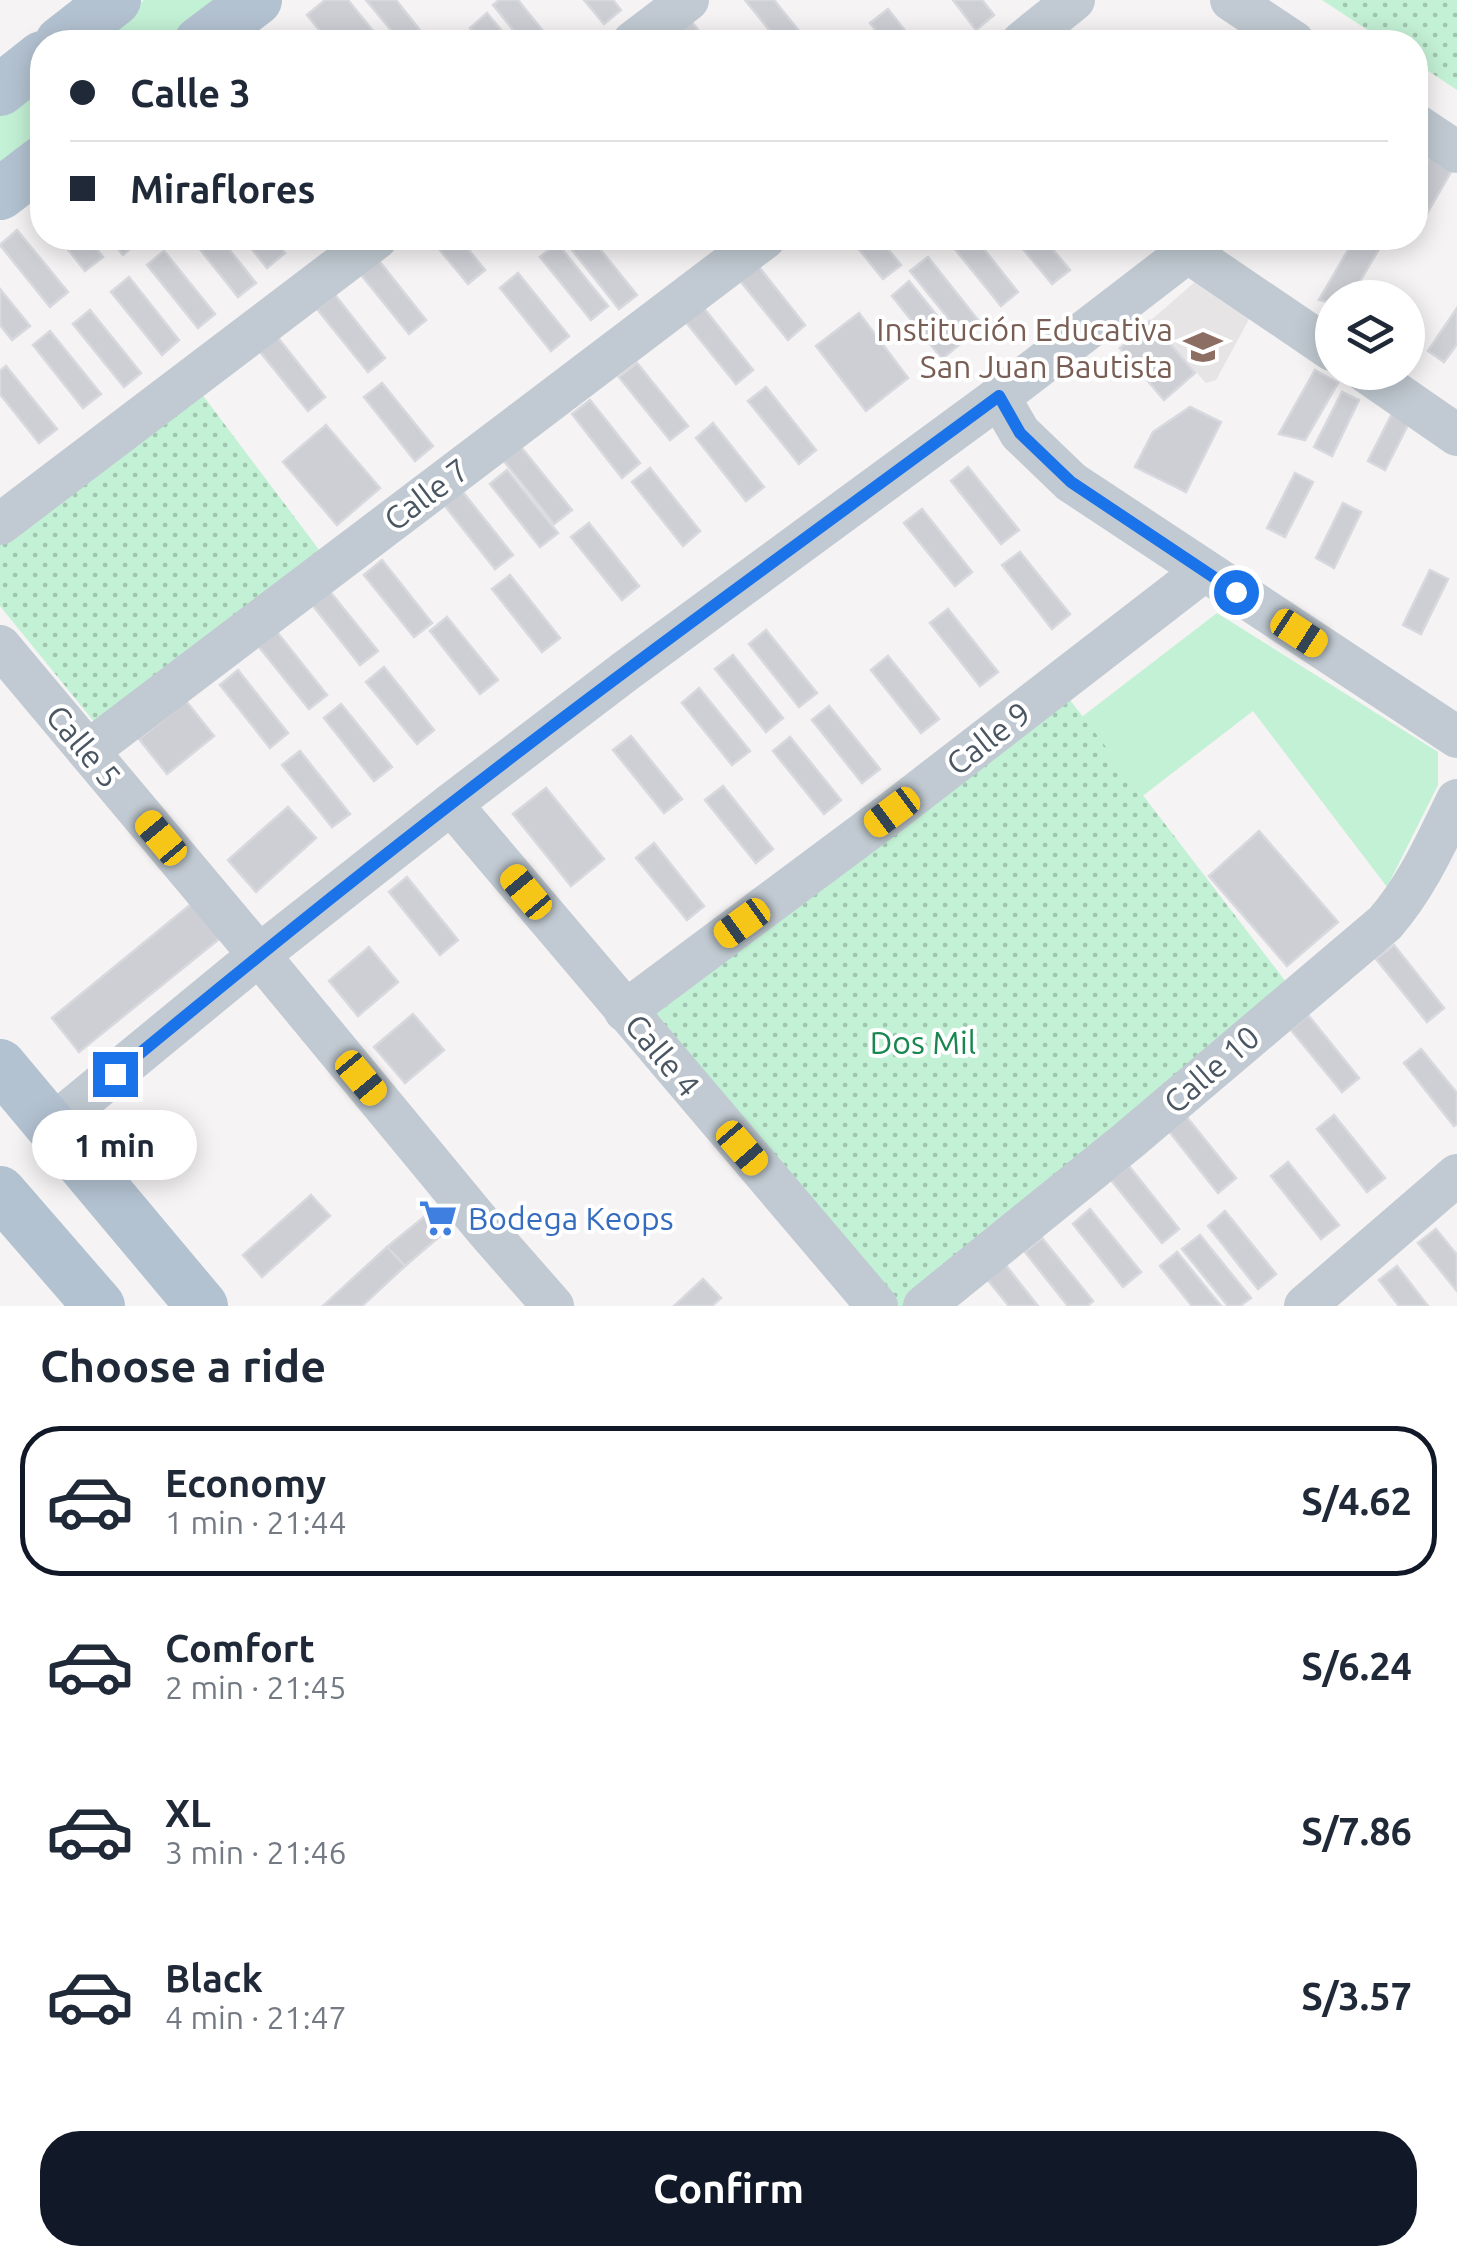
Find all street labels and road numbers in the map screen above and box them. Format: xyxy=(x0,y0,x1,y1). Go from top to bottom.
street label: Calle 7 xyxy=(377,451,475,537)
street label: Calle 9 xyxy=(939,694,1037,782)
street label: Calle 5 xyxy=(39,698,129,794)
street label: Calle 4 xyxy=(618,1007,708,1103)
street label: Calle 10 xyxy=(1156,1018,1266,1120)

